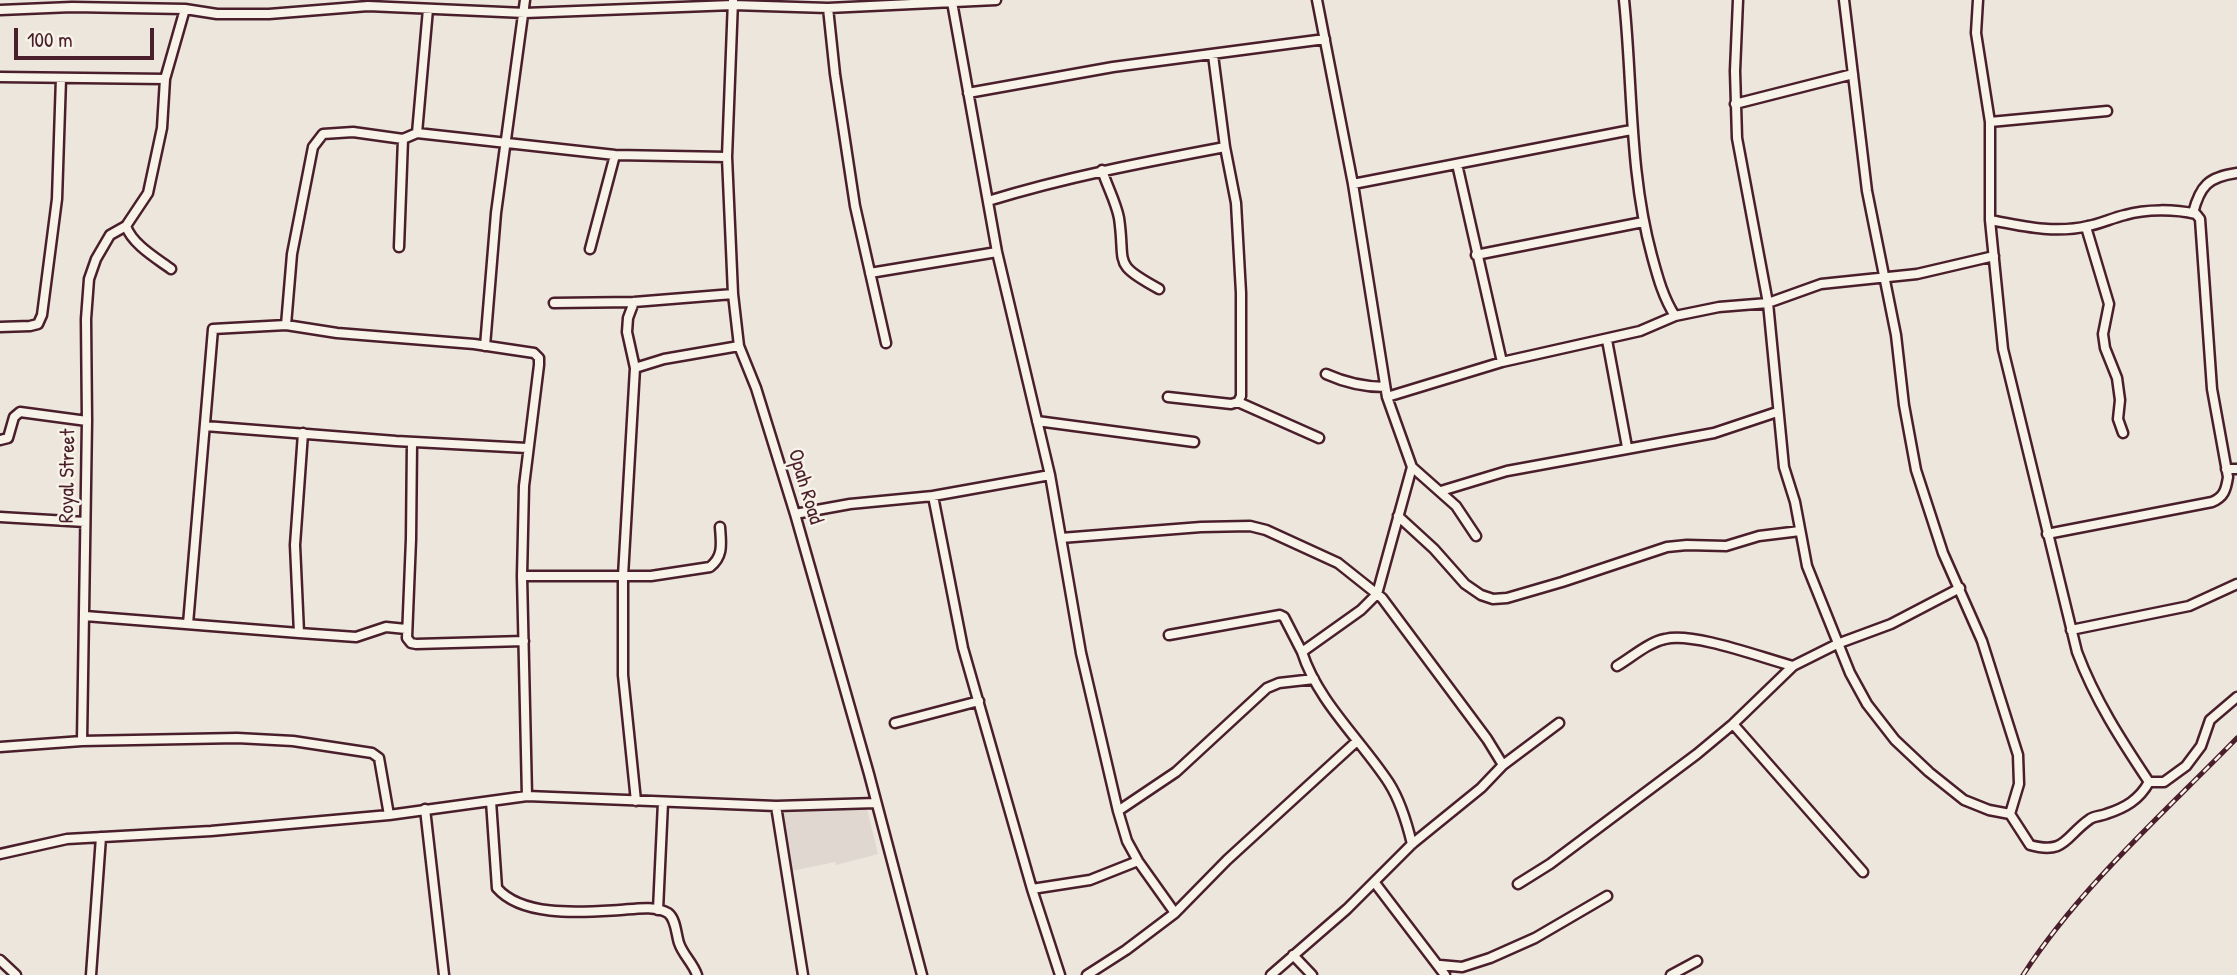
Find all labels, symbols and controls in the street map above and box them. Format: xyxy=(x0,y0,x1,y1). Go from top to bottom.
scale bar xyxy=(18,14,158,58)
text: 100 m xyxy=(27,25,73,54)
street label: Royal Street xyxy=(55,429,81,523)
street label: Opah Road xyxy=(782,447,828,527)

